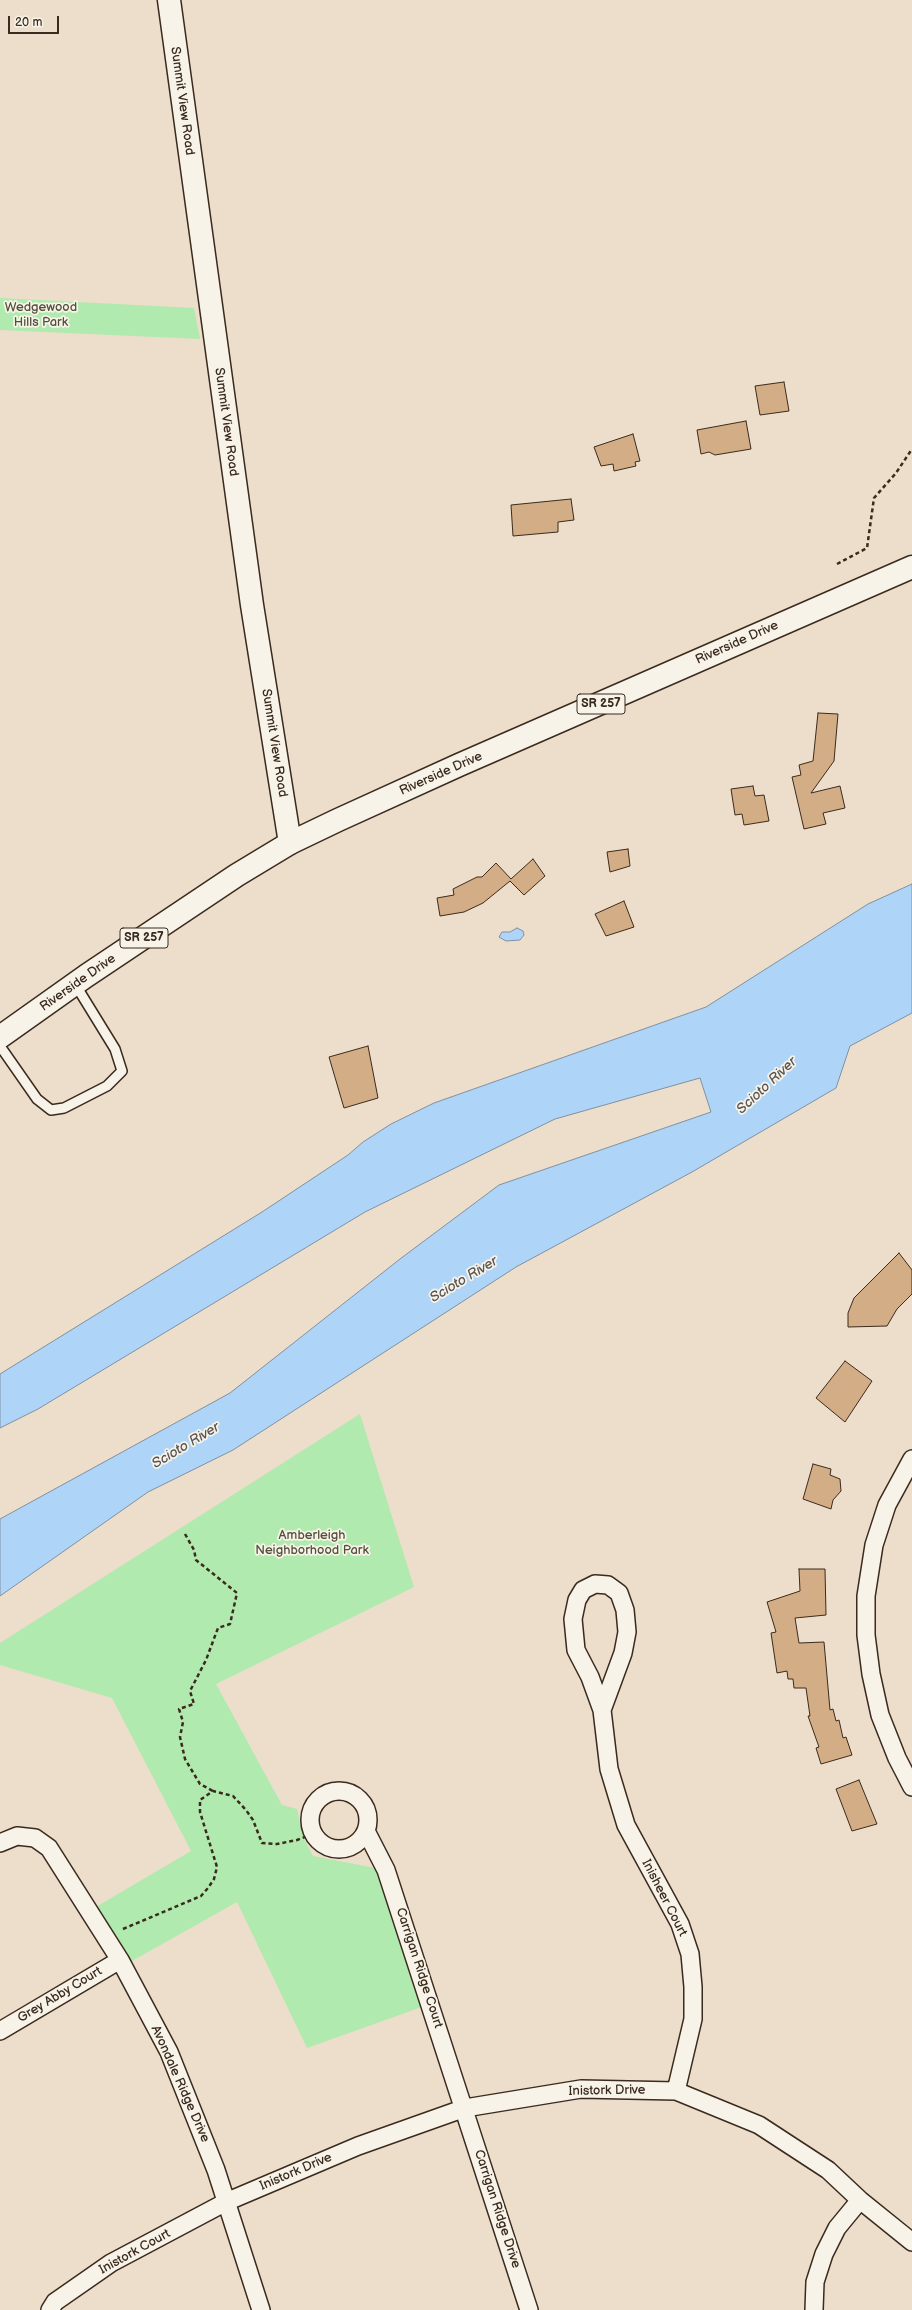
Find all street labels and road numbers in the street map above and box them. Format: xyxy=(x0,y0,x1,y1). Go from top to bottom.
street label: Summit View Road xyxy=(167,46,197,156)
street label: Summit View Road xyxy=(211,367,241,477)
street label: Riverside Drive xyxy=(693,618,781,668)
street label: Summit View Road xyxy=(258,688,290,798)
road number: SR 257 xyxy=(577,694,625,714)
street label: Riverside Drive xyxy=(397,749,485,799)
road number: SR 257 xyxy=(120,928,168,948)
street label: Riverside Drive xyxy=(37,951,119,1015)
street label: Inisheer Court xyxy=(638,1857,690,1939)
street label: Carrigan Ridge Court xyxy=(392,1906,446,2030)
street label: Grey Abby Court xyxy=(15,1964,105,2026)
street label: Avondale Ridge Drive xyxy=(147,2023,213,2145)
street label: Inistork Drive xyxy=(568,2083,646,2099)
street label: Carrigan Ridge Drive xyxy=(470,2148,524,2270)
street label: Inistork Drive xyxy=(258,2150,334,2194)
street label: Inistork Court xyxy=(97,2226,173,2278)

